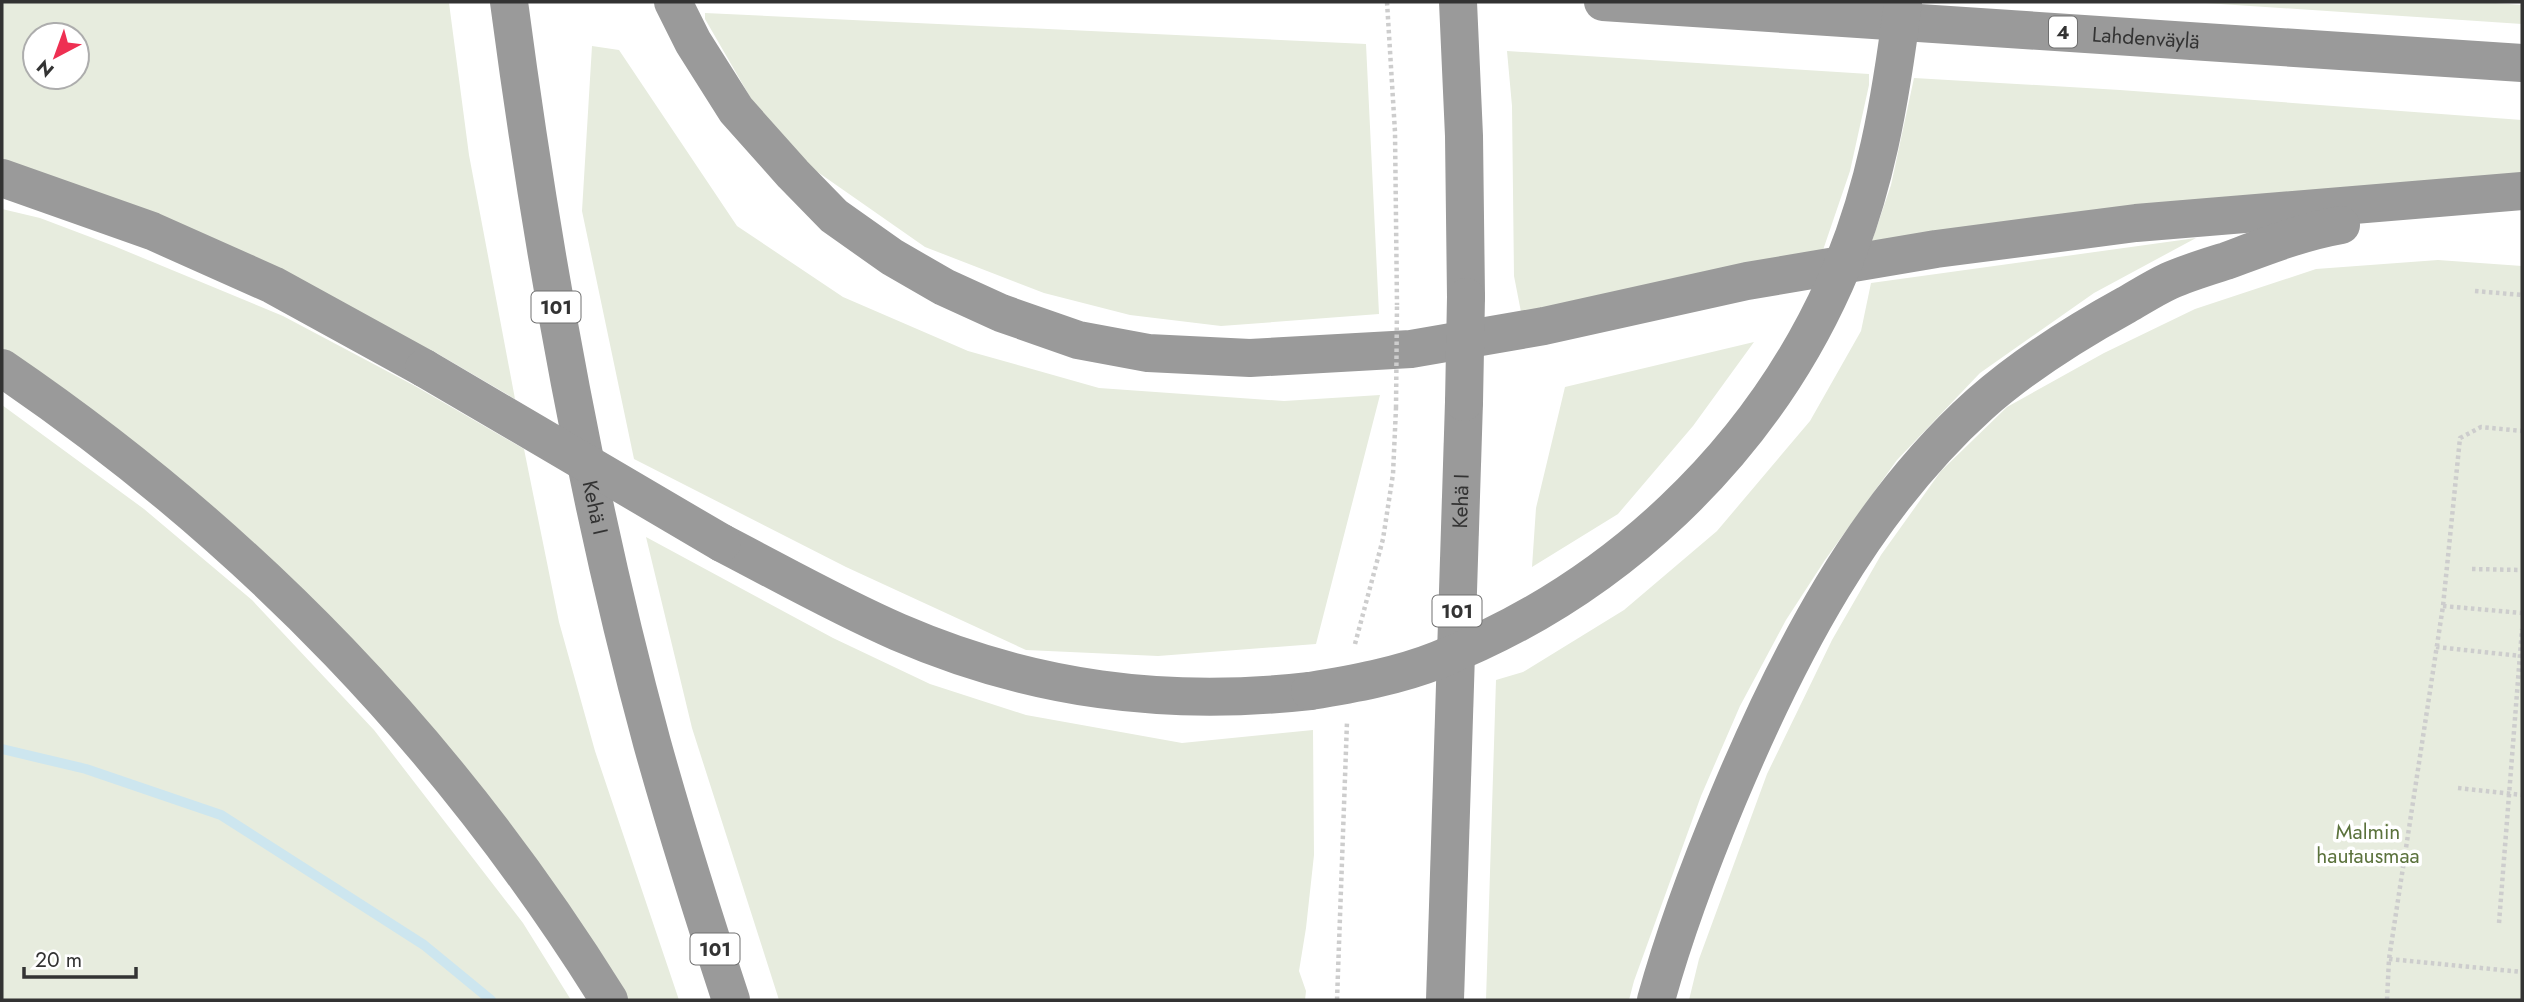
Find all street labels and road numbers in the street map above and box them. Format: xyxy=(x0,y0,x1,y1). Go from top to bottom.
road number: 4 xyxy=(2049,16,2077,48)
street label: Lahdenväylä xyxy=(2091,19,2201,57)
road number: 101 xyxy=(532,292,580,322)
street label: Kehä I xyxy=(1445,473,1477,529)
street label: Kehä I xyxy=(575,478,615,538)
road number: 101 xyxy=(1432,596,1482,626)
road number: 101 xyxy=(690,934,740,965)

